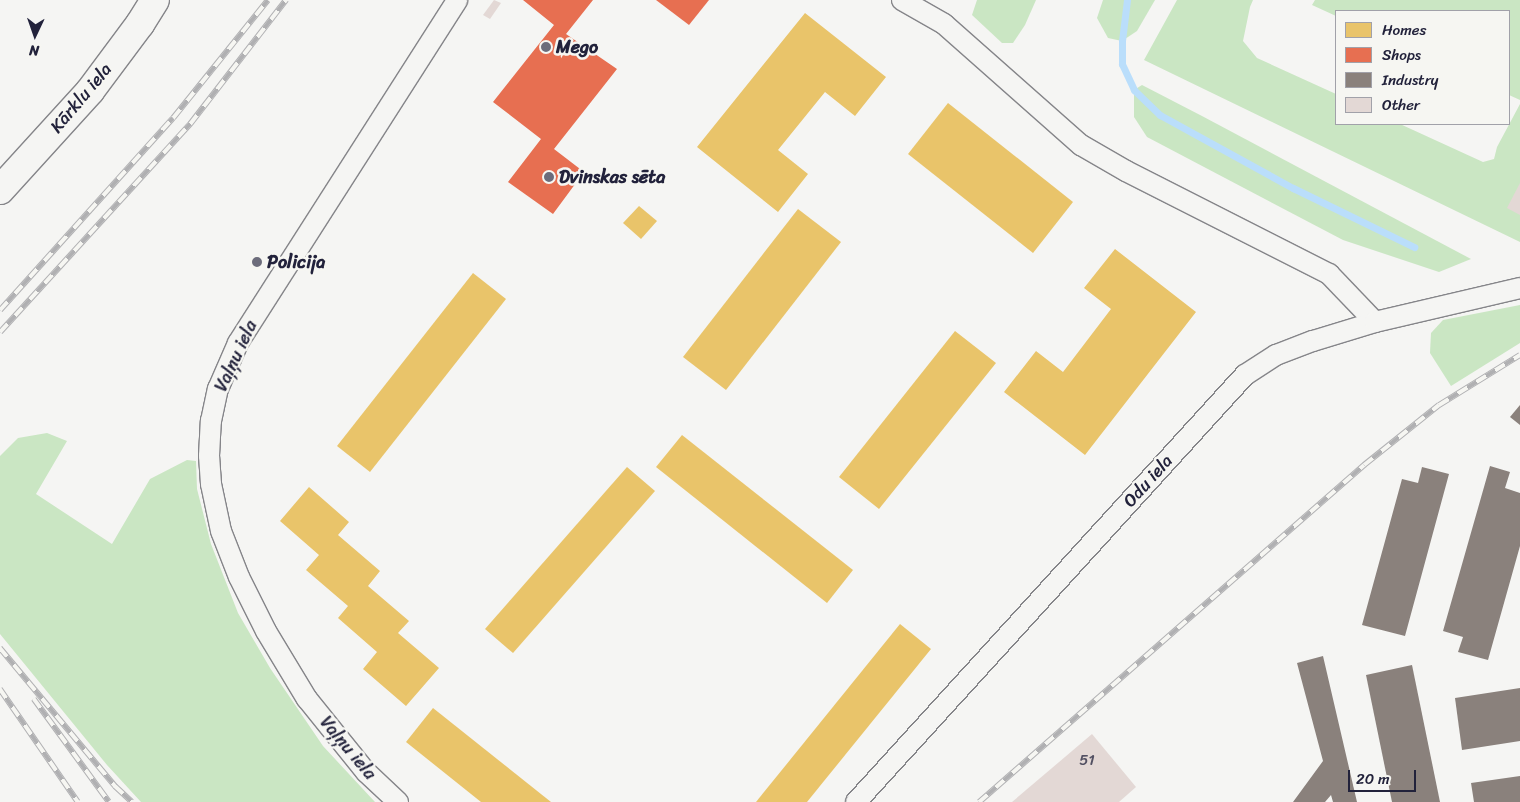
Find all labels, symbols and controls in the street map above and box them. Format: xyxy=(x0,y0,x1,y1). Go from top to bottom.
north arrow xyxy=(10,10,60,60)
legend xyxy=(1335,10,1510,125)
text: Homes xyxy=(1382,17,1426,43)
place label: Mego xyxy=(556,36,598,58)
text: N xyxy=(29,38,40,63)
marker: Mego xyxy=(540,41,552,53)
text: Shops xyxy=(1382,42,1421,68)
street label: Kārklu iela xyxy=(45,59,117,137)
text: Industry xyxy=(1382,67,1439,93)
text: Other xyxy=(1382,92,1420,118)
place label: Dvinskas sēta xyxy=(559,166,666,188)
marker: Dvinskas sēta xyxy=(543,171,555,183)
place label: Policija xyxy=(267,251,325,273)
marker: Policija xyxy=(251,256,263,268)
street label: Vaļņu iela xyxy=(210,317,262,395)
street label: Odu iela xyxy=(1119,450,1177,512)
street label: Vaļņu iela xyxy=(315,712,381,784)
house number: 51 xyxy=(1079,752,1095,770)
scale bar xyxy=(1350,760,1418,792)
text: 20 m xyxy=(1356,766,1390,792)

